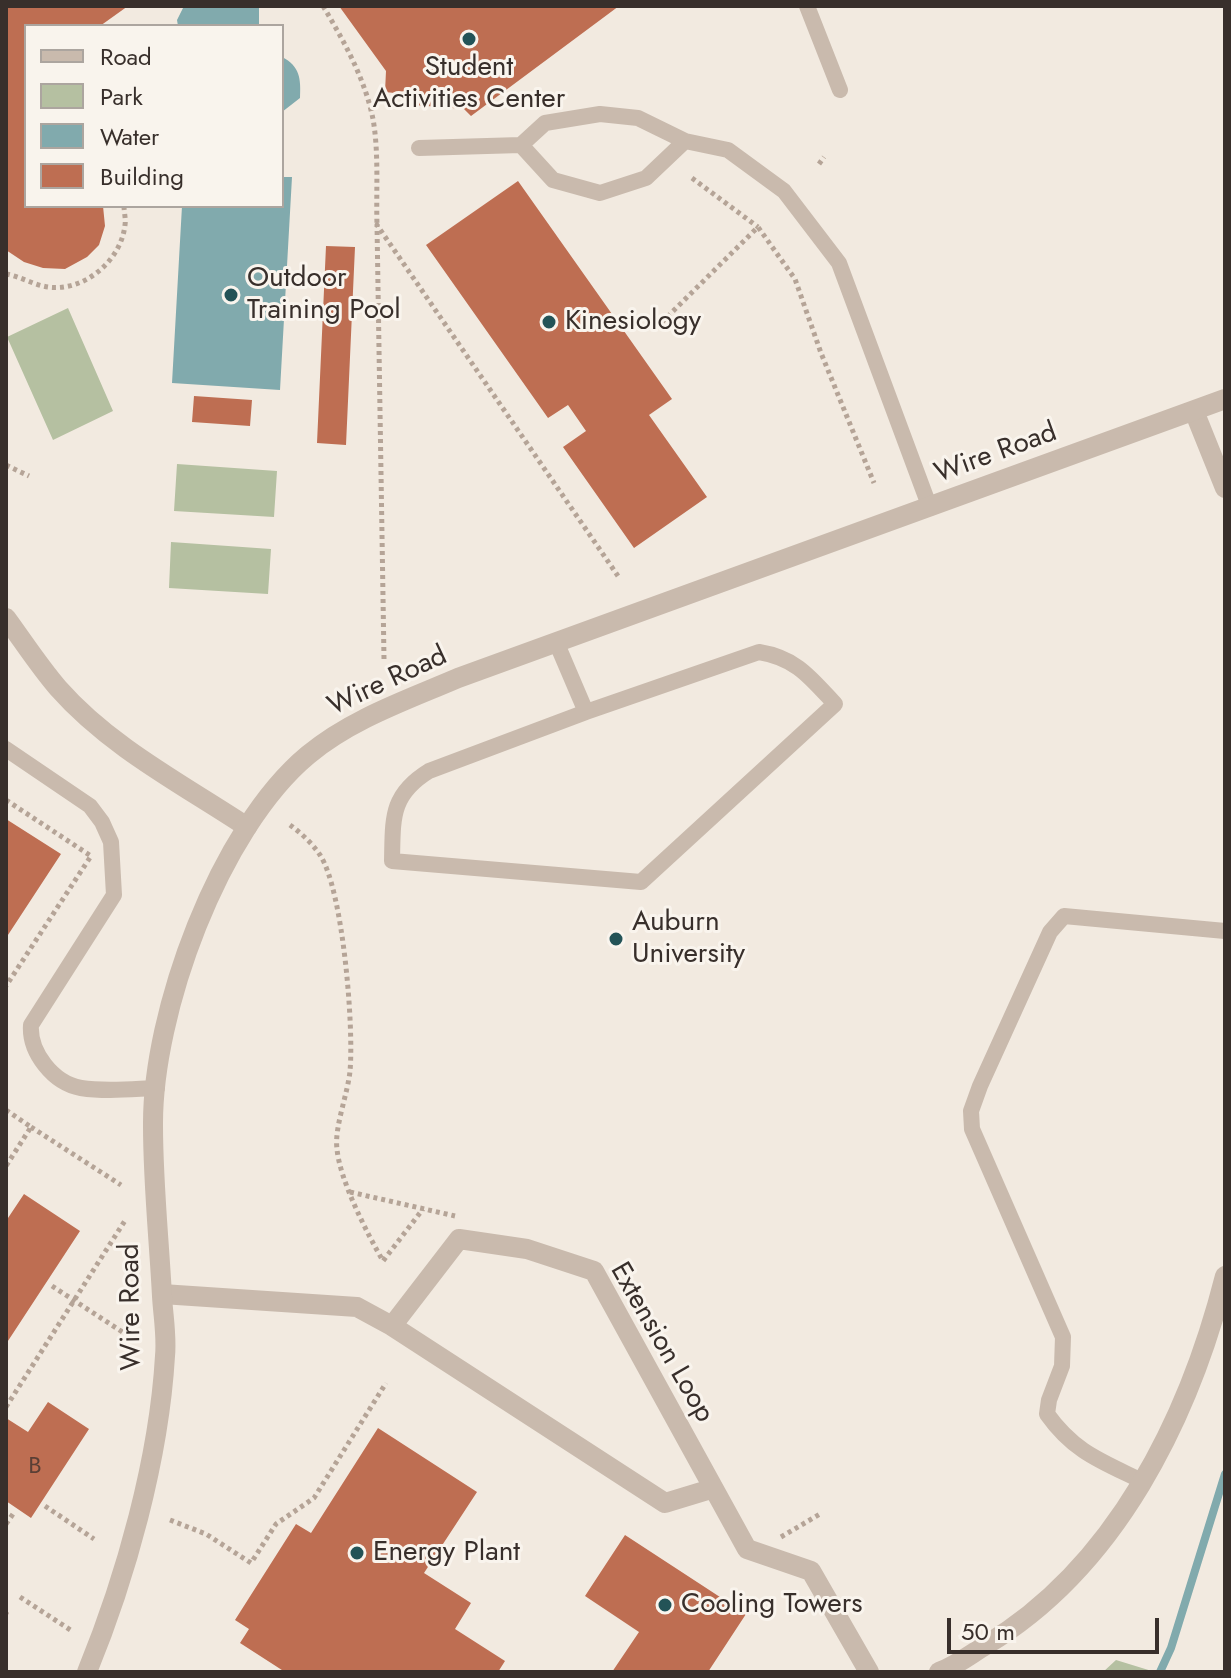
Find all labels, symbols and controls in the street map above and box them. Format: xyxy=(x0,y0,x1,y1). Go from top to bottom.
legend xyxy=(24,24,284,208)
marker: Student Activities Center xyxy=(460,30,478,48)
text: Road xyxy=(100,39,152,74)
place label: Student Activities Center xyxy=(373,51,565,117)
text: Park xyxy=(100,79,143,114)
text: Water xyxy=(100,119,159,154)
text: Building xyxy=(100,159,184,194)
place label: Outdoor Training Pool xyxy=(247,262,401,328)
marker: Outdoor Training Pool xyxy=(222,286,240,304)
place label: Kinesiology xyxy=(565,305,701,339)
marker: Kinesiology xyxy=(540,313,558,331)
street label: Wire Road xyxy=(930,416,1062,492)
street label: Wire Road xyxy=(323,640,453,724)
place label: Auburn University xyxy=(632,906,745,972)
marker: Auburn University xyxy=(607,930,625,948)
street label: Wire Road xyxy=(114,1243,150,1371)
street label: Extension Loop xyxy=(602,1257,720,1429)
house number: B xyxy=(28,1453,42,1481)
place label: Energy Plant xyxy=(373,1536,520,1570)
marker: Energy Plant xyxy=(348,1544,366,1562)
place label: Cooling Towers xyxy=(681,1588,863,1622)
marker: Cooling Towers xyxy=(656,1596,674,1614)
scale bar xyxy=(951,1602,1163,1652)
text: 50 m xyxy=(961,1614,1015,1649)

